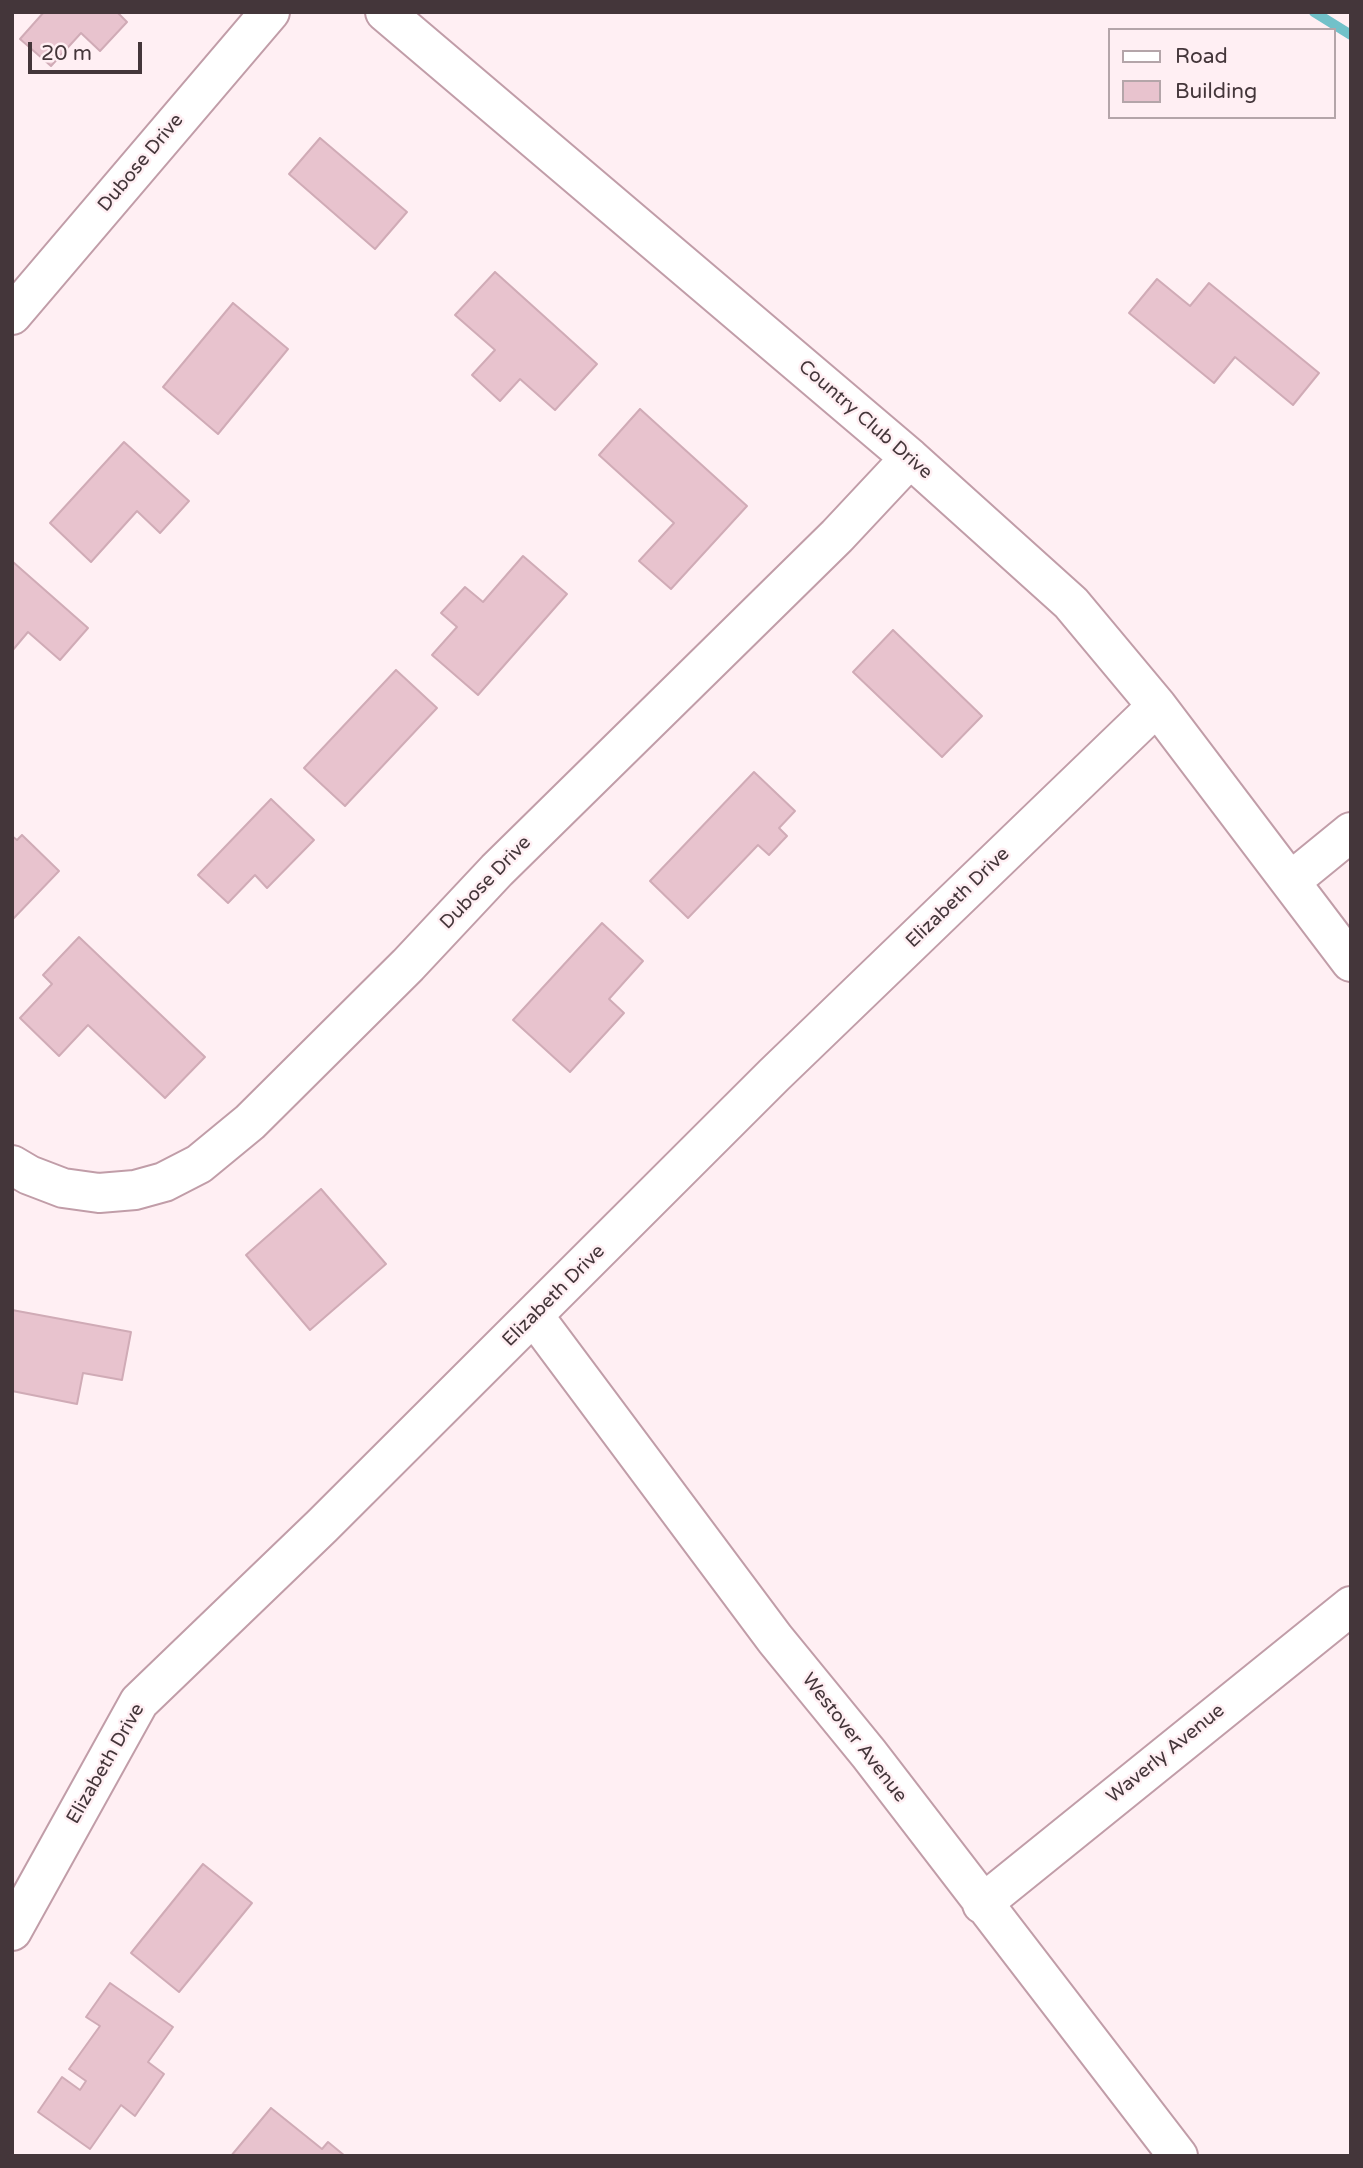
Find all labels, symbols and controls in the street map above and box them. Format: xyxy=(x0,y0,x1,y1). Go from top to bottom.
scale bar xyxy=(32,28,145,72)
legend xyxy=(1108,28,1335,119)
text: 20 m xyxy=(41,41,92,66)
text: Road xyxy=(1175,44,1228,69)
text: Building xyxy=(1175,79,1257,104)
street label: Dubose Drive xyxy=(93,109,189,217)
street label: Country Club Drive xyxy=(793,356,937,484)
street label: Dubose Drive xyxy=(436,832,536,934)
street label: Elizabeth Drive xyxy=(902,843,1014,953)
street label: Elizabeth Drive xyxy=(498,1240,610,1352)
street label: Westover Avenue xyxy=(797,1669,911,1807)
street label: Elizabeth Drive xyxy=(62,1700,150,1828)
street label: Waverly Avenue xyxy=(1103,1700,1229,1808)

